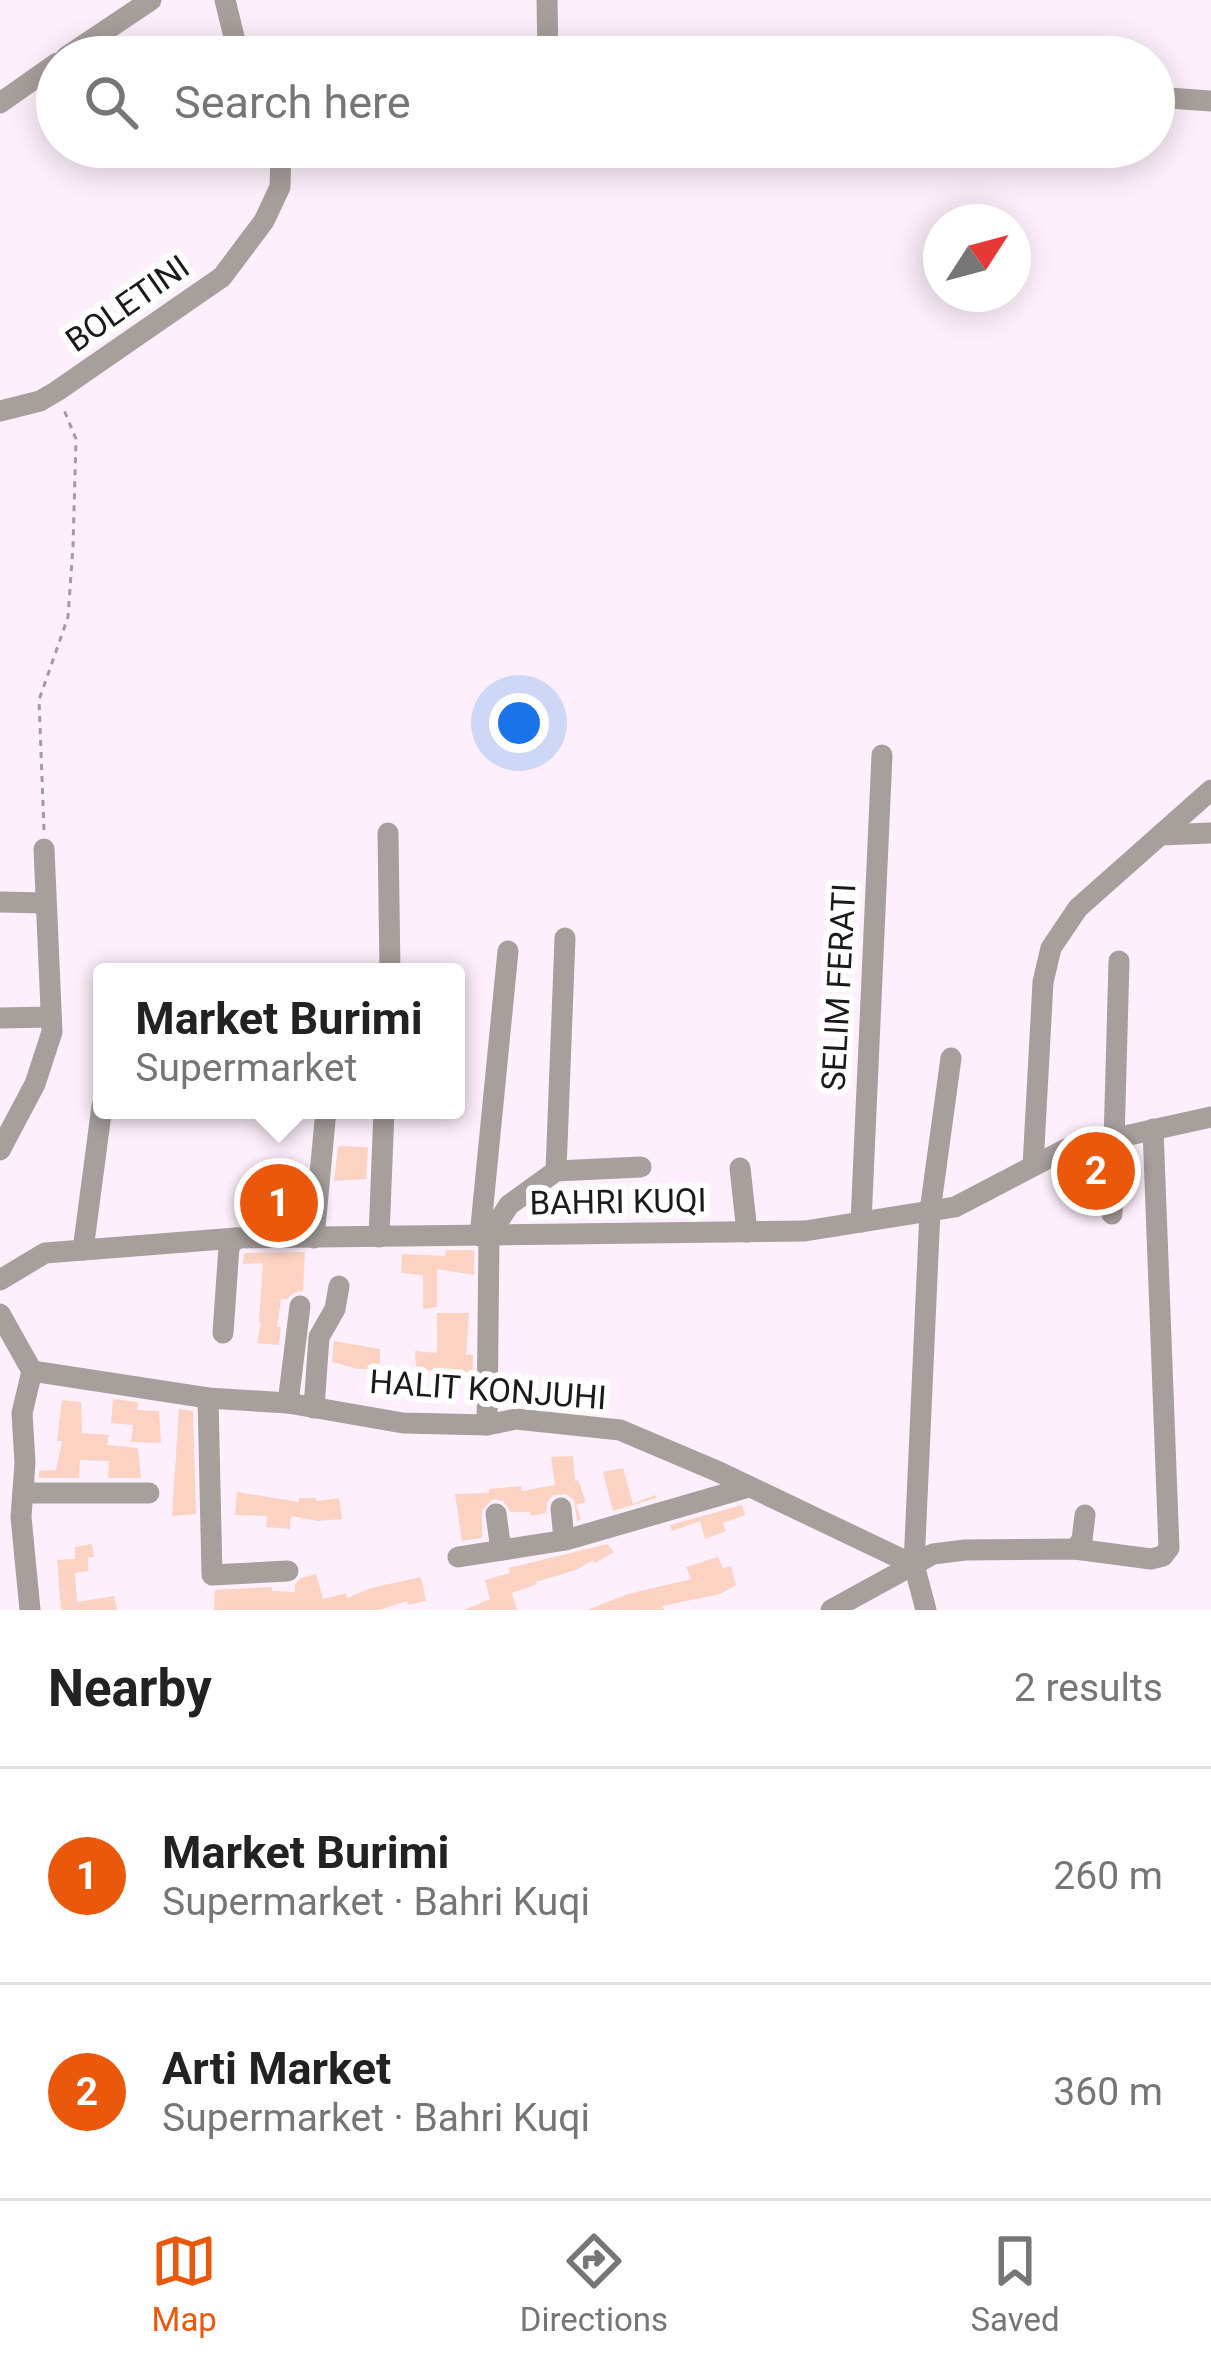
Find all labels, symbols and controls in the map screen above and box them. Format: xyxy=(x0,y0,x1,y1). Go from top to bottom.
search box xyxy=(36,36,1175,168)
icon: search xyxy=(78,69,144,135)
text: Search here xyxy=(174,76,411,129)
north arrow xyxy=(923,204,1031,312)
street label: BOLETINI xyxy=(58,247,196,360)
your location xyxy=(489,693,549,753)
street label: SELIM FERATI xyxy=(814,882,863,1092)
popup xyxy=(93,963,465,1119)
text: Market Burimi xyxy=(135,992,423,1045)
text: Supermarket xyxy=(135,1045,357,1091)
pin: 2 xyxy=(1057,1126,1135,1216)
pin: 1 xyxy=(240,1158,318,1248)
street label: BAHRI KUQI xyxy=(529,1180,707,1223)
street label: HALIT KONJUHI xyxy=(368,1362,608,1417)
text: Nearby xyxy=(48,1659,212,1718)
text: 2 results xyxy=(1014,1665,1163,1711)
text: Market Burimi xyxy=(162,1826,449,1879)
text: 1 xyxy=(76,1853,98,1899)
text: 260 m xyxy=(1053,1853,1163,1899)
text: Supermarket · Bahri Kuqi xyxy=(162,1879,590,1925)
text: Arti Market xyxy=(162,2042,391,2095)
text: 2 xyxy=(76,2069,98,2115)
text: 360 m xyxy=(1053,2069,1163,2115)
text: Supermarket · Bahri Kuqi xyxy=(162,2095,590,2141)
tab: Map xyxy=(151,2228,217,2339)
tab: Directions xyxy=(520,2228,668,2339)
tab: Saved xyxy=(971,2228,1060,2339)

